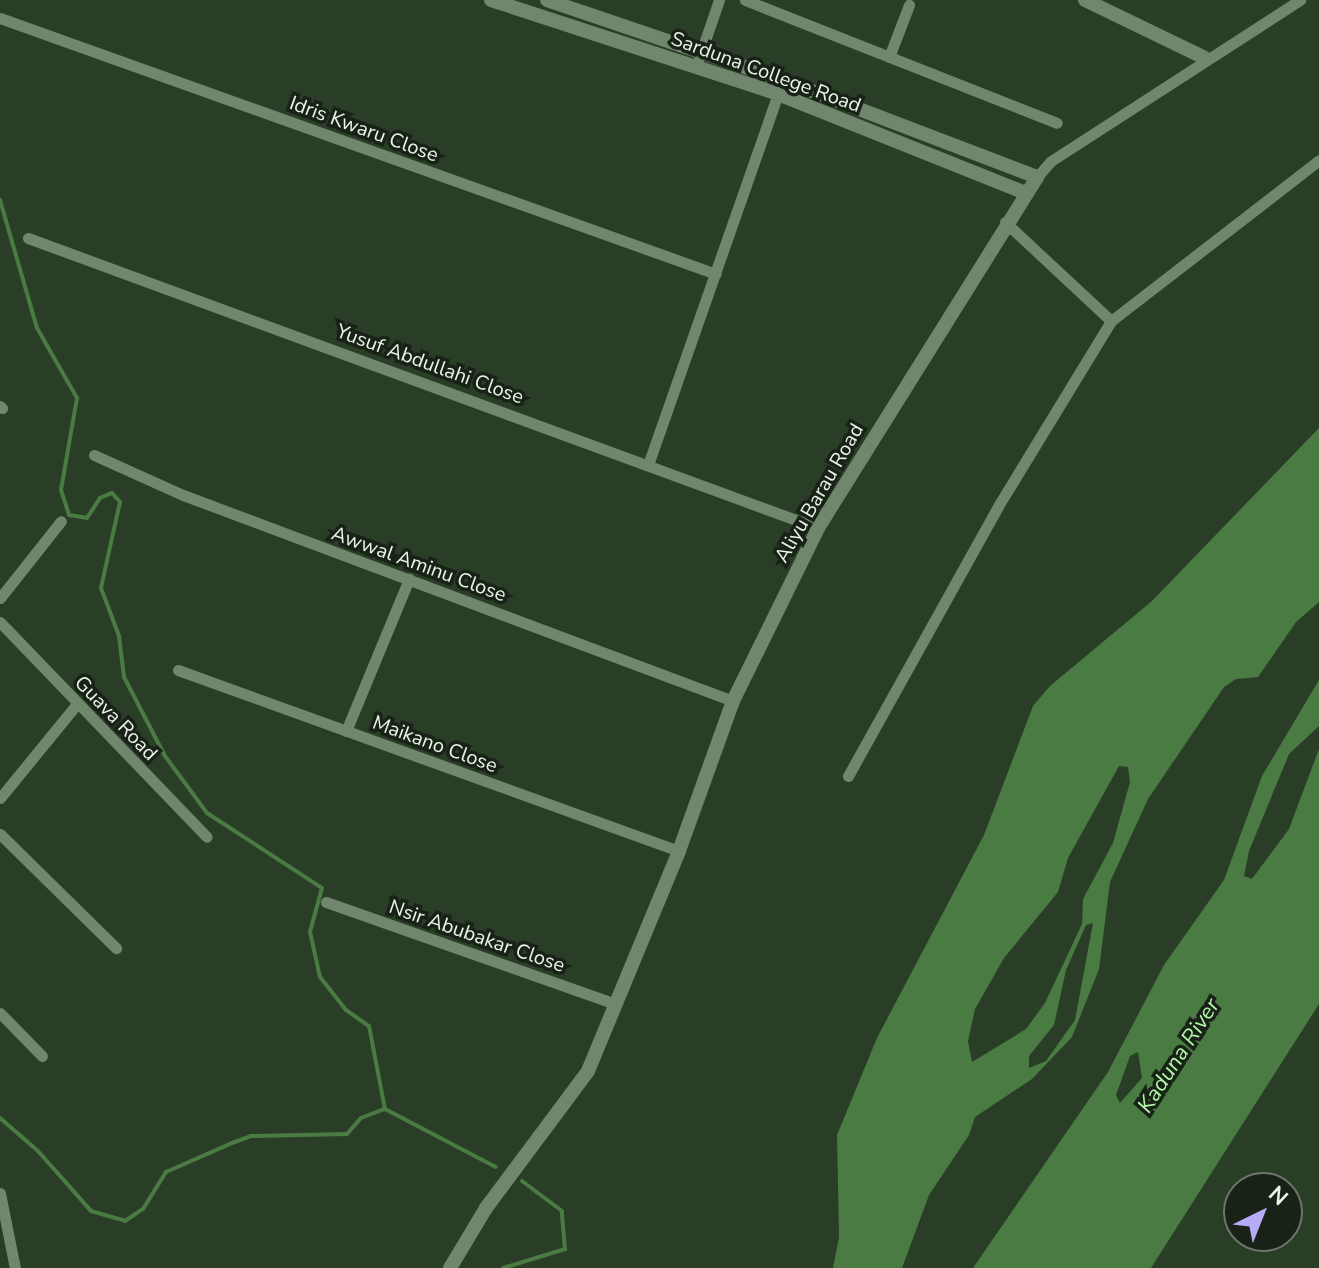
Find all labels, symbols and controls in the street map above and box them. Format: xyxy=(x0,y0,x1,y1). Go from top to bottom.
street label: Sarduna College Road xyxy=(668,26,864,118)
street label: Idris Kwaru Close xyxy=(286,91,442,167)
street label: Yusuf Abdullahi Close xyxy=(333,319,527,409)
street label: Aliyu Barau Road xyxy=(769,419,869,567)
street label: Awwal Aminu Close xyxy=(328,521,510,607)
street label: Guava Road xyxy=(70,671,162,765)
street label: Maikano Close xyxy=(369,710,501,778)
street label: Nsir Abubakar Close xyxy=(386,895,568,977)
water label: Kaduna River xyxy=(1132,994,1226,1118)
north arrow xyxy=(1223,1172,1303,1252)
text: N xyxy=(1262,1179,1294,1212)

